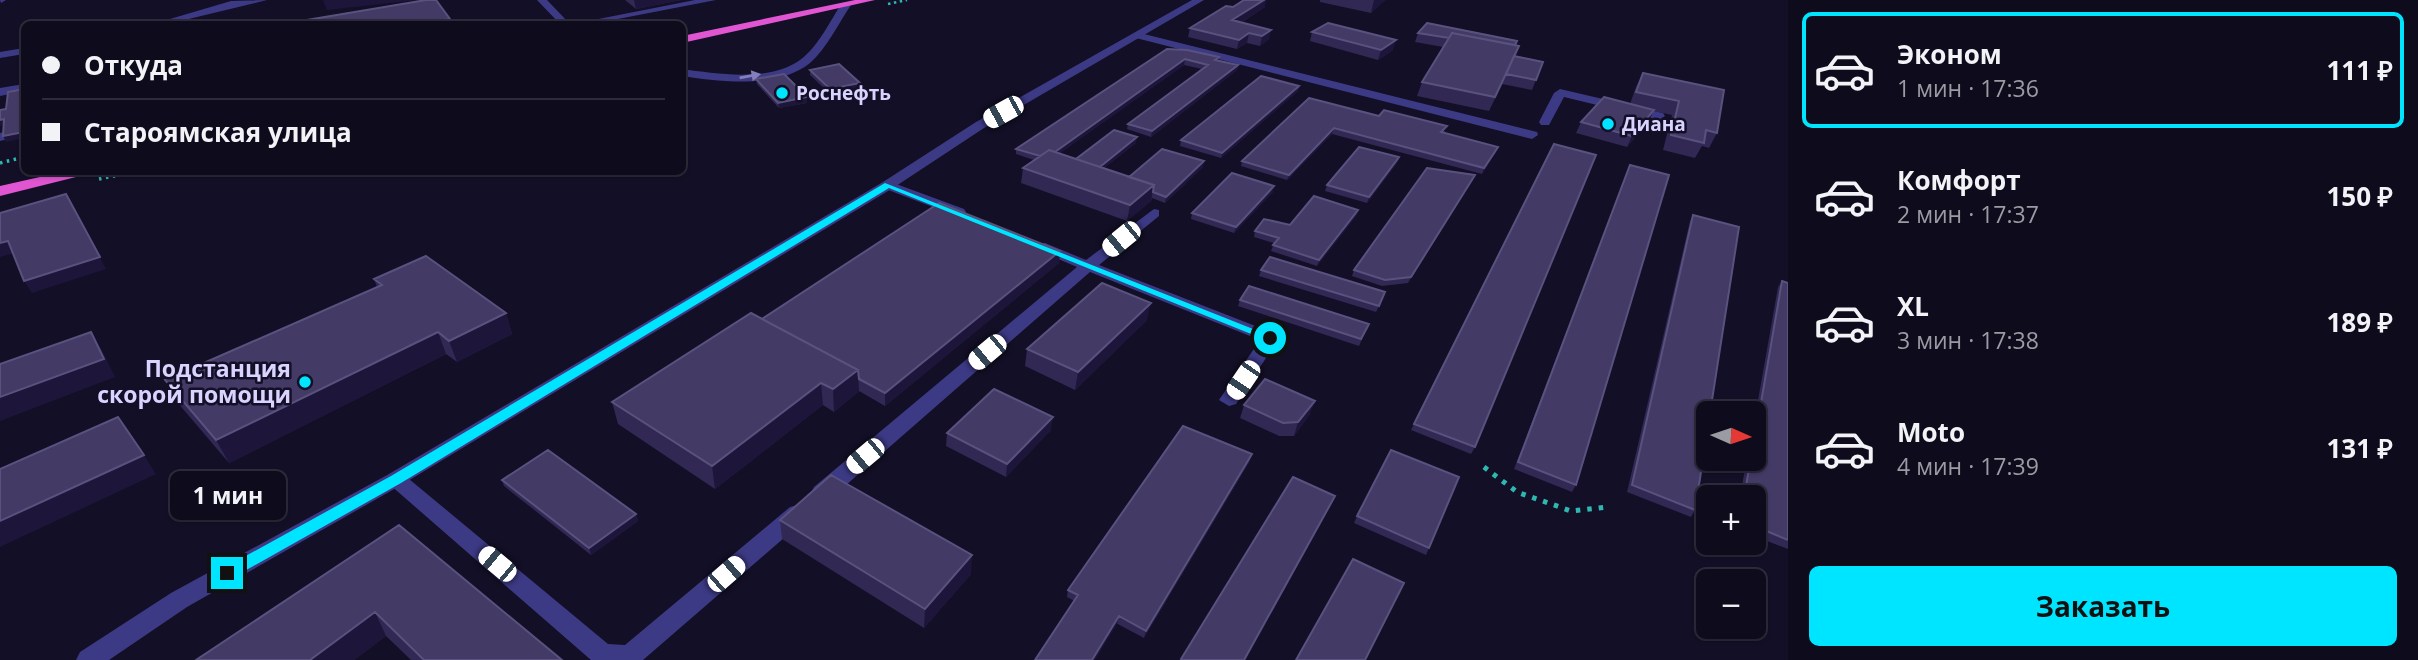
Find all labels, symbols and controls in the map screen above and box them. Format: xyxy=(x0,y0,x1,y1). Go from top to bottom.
text: Эконом xyxy=(1897,36,2002,72)
icon: car xyxy=(1813,39,1876,102)
text: Откуда xyxy=(84,47,183,83)
text: 111 ₽ xyxy=(2327,52,2393,88)
one-way arrow xyxy=(739,70,761,81)
text: 1 мин · 17:36 xyxy=(1897,72,2039,104)
place label: Роснефть xyxy=(796,80,891,106)
marker: Роснефть xyxy=(774,85,790,101)
car xyxy=(980,93,1027,131)
place label: Диана xyxy=(1622,111,1686,137)
text: Староямская улица xyxy=(84,114,352,150)
marker: Диана xyxy=(1600,116,1616,132)
text: Комфорт xyxy=(1897,162,2021,198)
icon: car xyxy=(1813,165,1876,228)
text: 150 ₽ xyxy=(2327,178,2393,214)
text: 2 мин · 17:37 xyxy=(1897,198,2039,230)
car xyxy=(1099,218,1144,260)
text: XL xyxy=(1897,288,1929,324)
icon: car xyxy=(1813,291,1876,354)
text: 189 ₽ xyxy=(2327,304,2393,340)
route start xyxy=(1254,322,1286,354)
text: 3 мин · 17:38 xyxy=(1897,324,2039,356)
car xyxy=(965,330,1010,374)
place label: Подстанция скорой помощи xyxy=(97,352,291,410)
car xyxy=(1223,357,1264,403)
marker: Подстанция скорой помощи xyxy=(297,374,313,390)
north arrow xyxy=(1696,401,1766,471)
map controls xyxy=(1696,401,1766,639)
text: Moto xyxy=(1897,414,1965,450)
icon: car xyxy=(1813,417,1876,480)
text: 131 ₽ xyxy=(2327,430,2393,466)
car xyxy=(843,434,888,478)
text: 4 мин · 17:39 xyxy=(1897,450,2039,482)
callout: 1 мин xyxy=(169,472,285,520)
text: 1 мин xyxy=(193,479,263,511)
button: + xyxy=(1696,485,1766,555)
car xyxy=(475,542,520,586)
car xyxy=(704,552,749,596)
route end xyxy=(211,557,243,589)
button: Заказать xyxy=(1809,566,2397,646)
button: − xyxy=(1696,569,1766,639)

